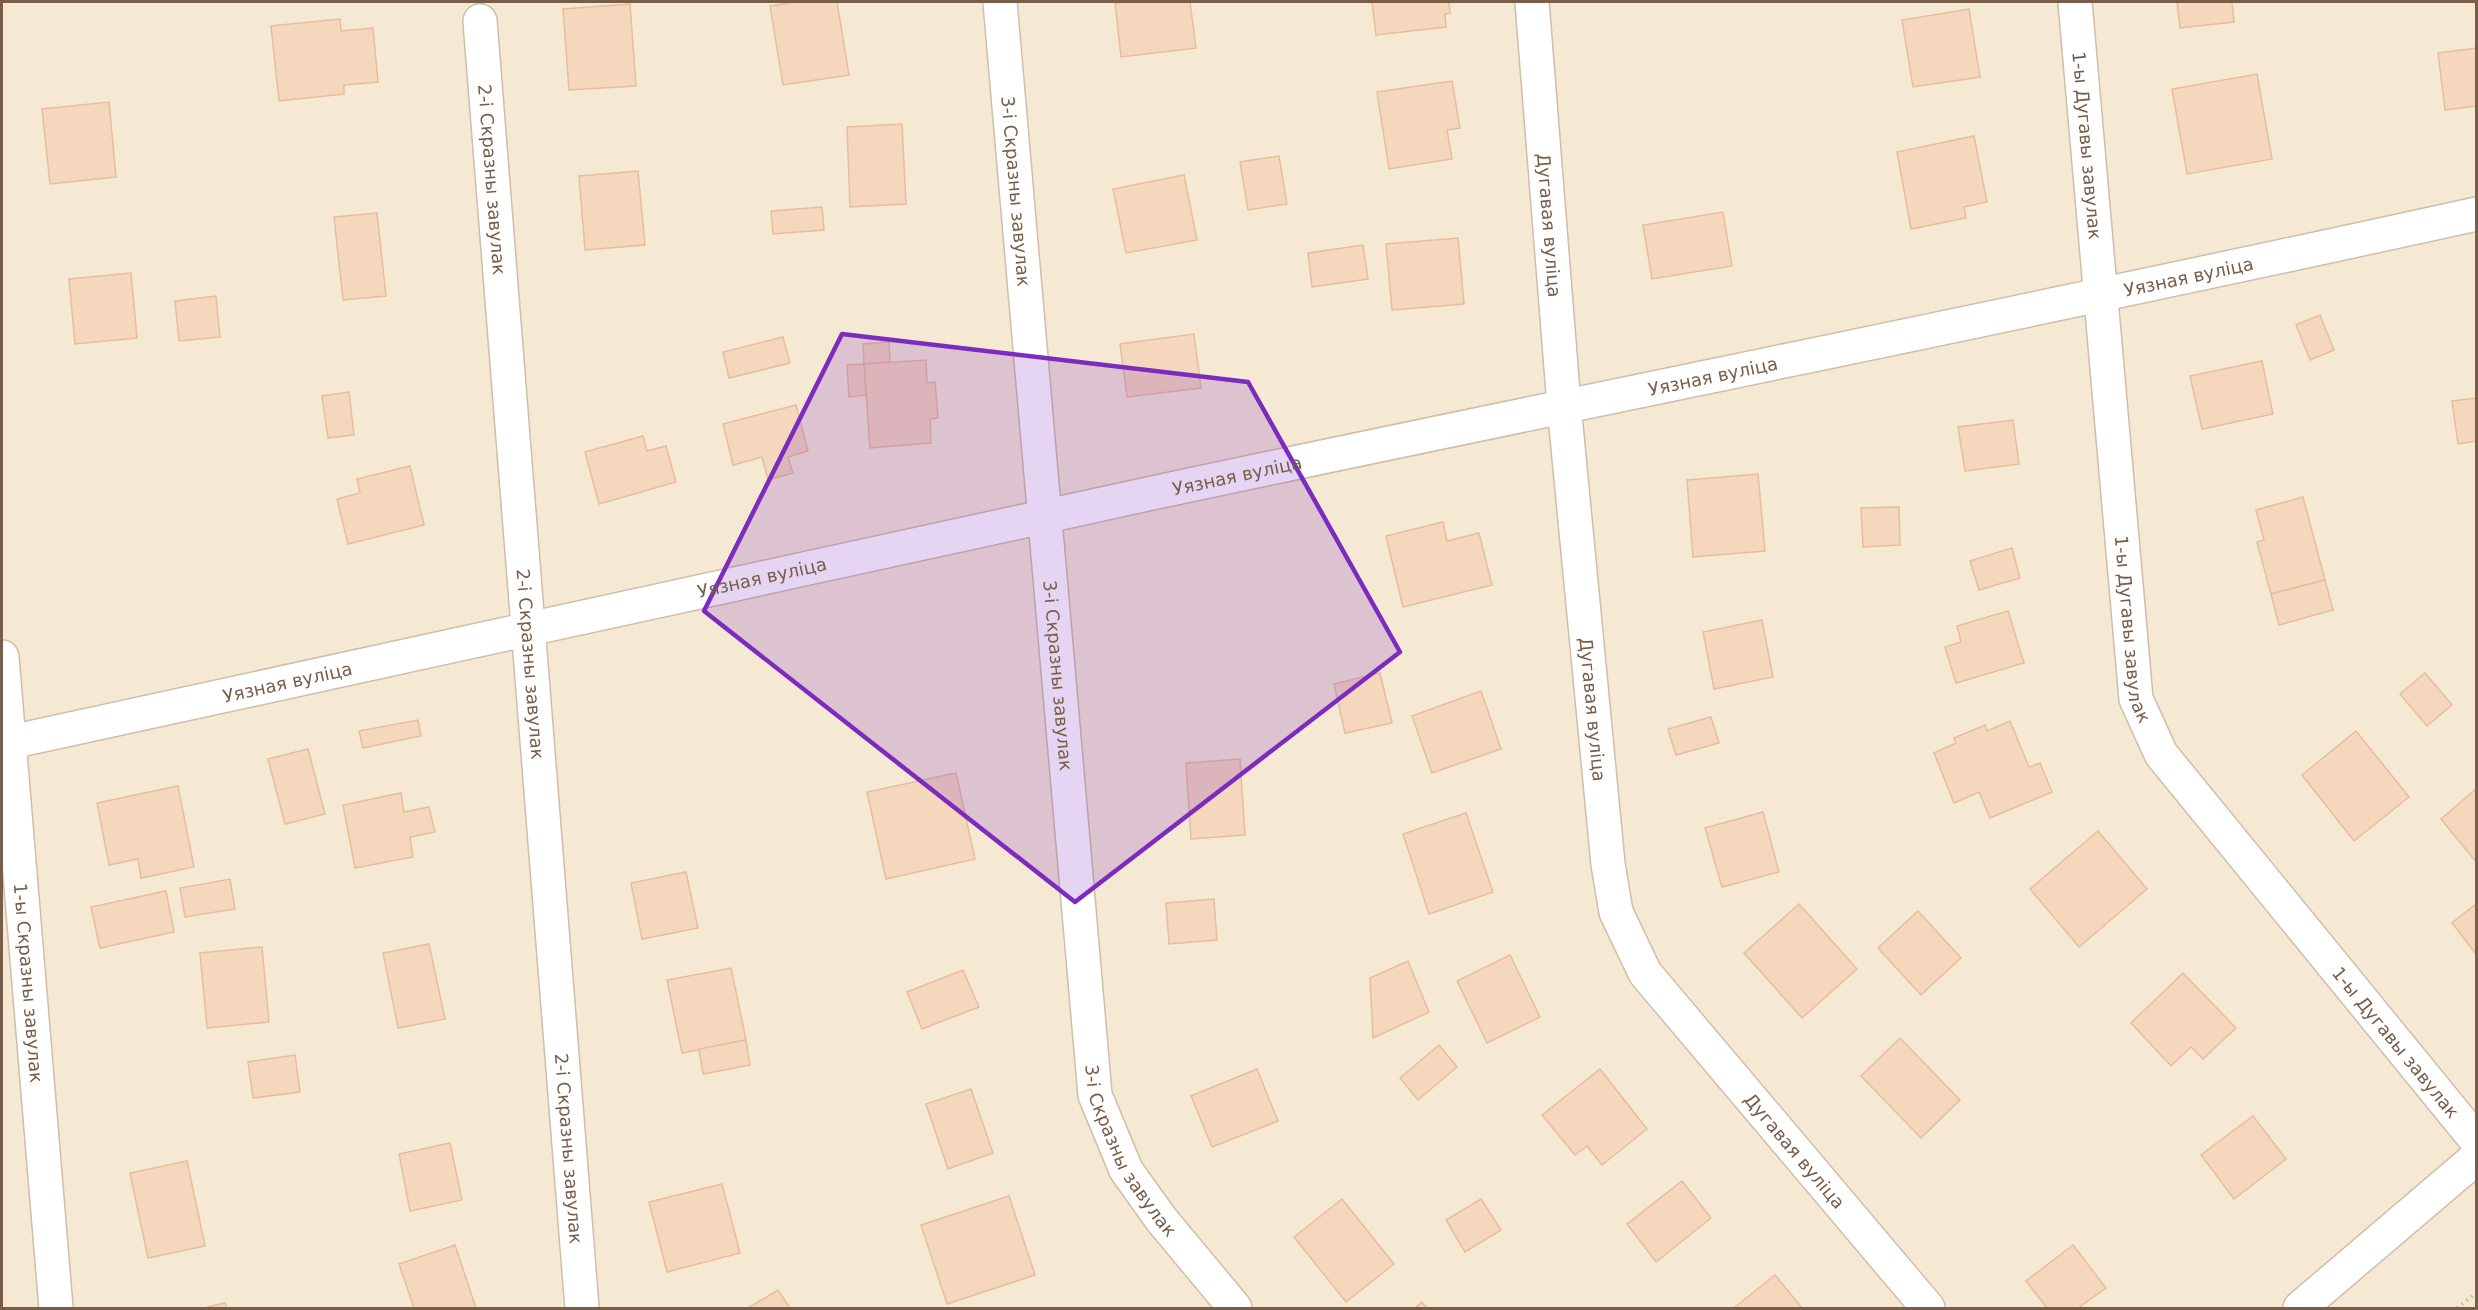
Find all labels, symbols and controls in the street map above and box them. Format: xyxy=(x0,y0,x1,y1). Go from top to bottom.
street label: 1-ы Дугавы завулак xyxy=(2069,50,2106,241)
street label: 2-і Скразны завулак xyxy=(475,83,511,276)
street label: 3-і Скразны завулак xyxy=(998,95,1035,288)
street label: Дугавая вуліца xyxy=(1534,152,1566,298)
street label: Уязная вуліца xyxy=(2122,252,2255,300)
street label: Уязная вуліца xyxy=(1646,352,1779,399)
street label: Уязная вуліца xyxy=(1170,451,1304,499)
street label: 1-ы Дугавы завулак xyxy=(2111,535,2156,726)
street label: Уязная вуліца xyxy=(695,553,828,601)
street label: 2-і Скразны завулак xyxy=(513,568,549,760)
street label: 3-і Скразны завулак xyxy=(1040,579,1077,772)
street label: Дугавая вуліца xyxy=(1576,636,1611,782)
street label: Уязная вуліца xyxy=(221,657,354,706)
street label: 1-ы Скразны завулак xyxy=(10,882,48,1084)
street label: 1-ы Дугавы завулак xyxy=(2328,962,2464,1122)
street label: 2-і Скразны завулак xyxy=(551,1052,587,1245)
street label: 3-і Скразны завулак xyxy=(1082,1063,1181,1241)
street label: Дугавая вуліца xyxy=(1740,1089,1850,1213)

